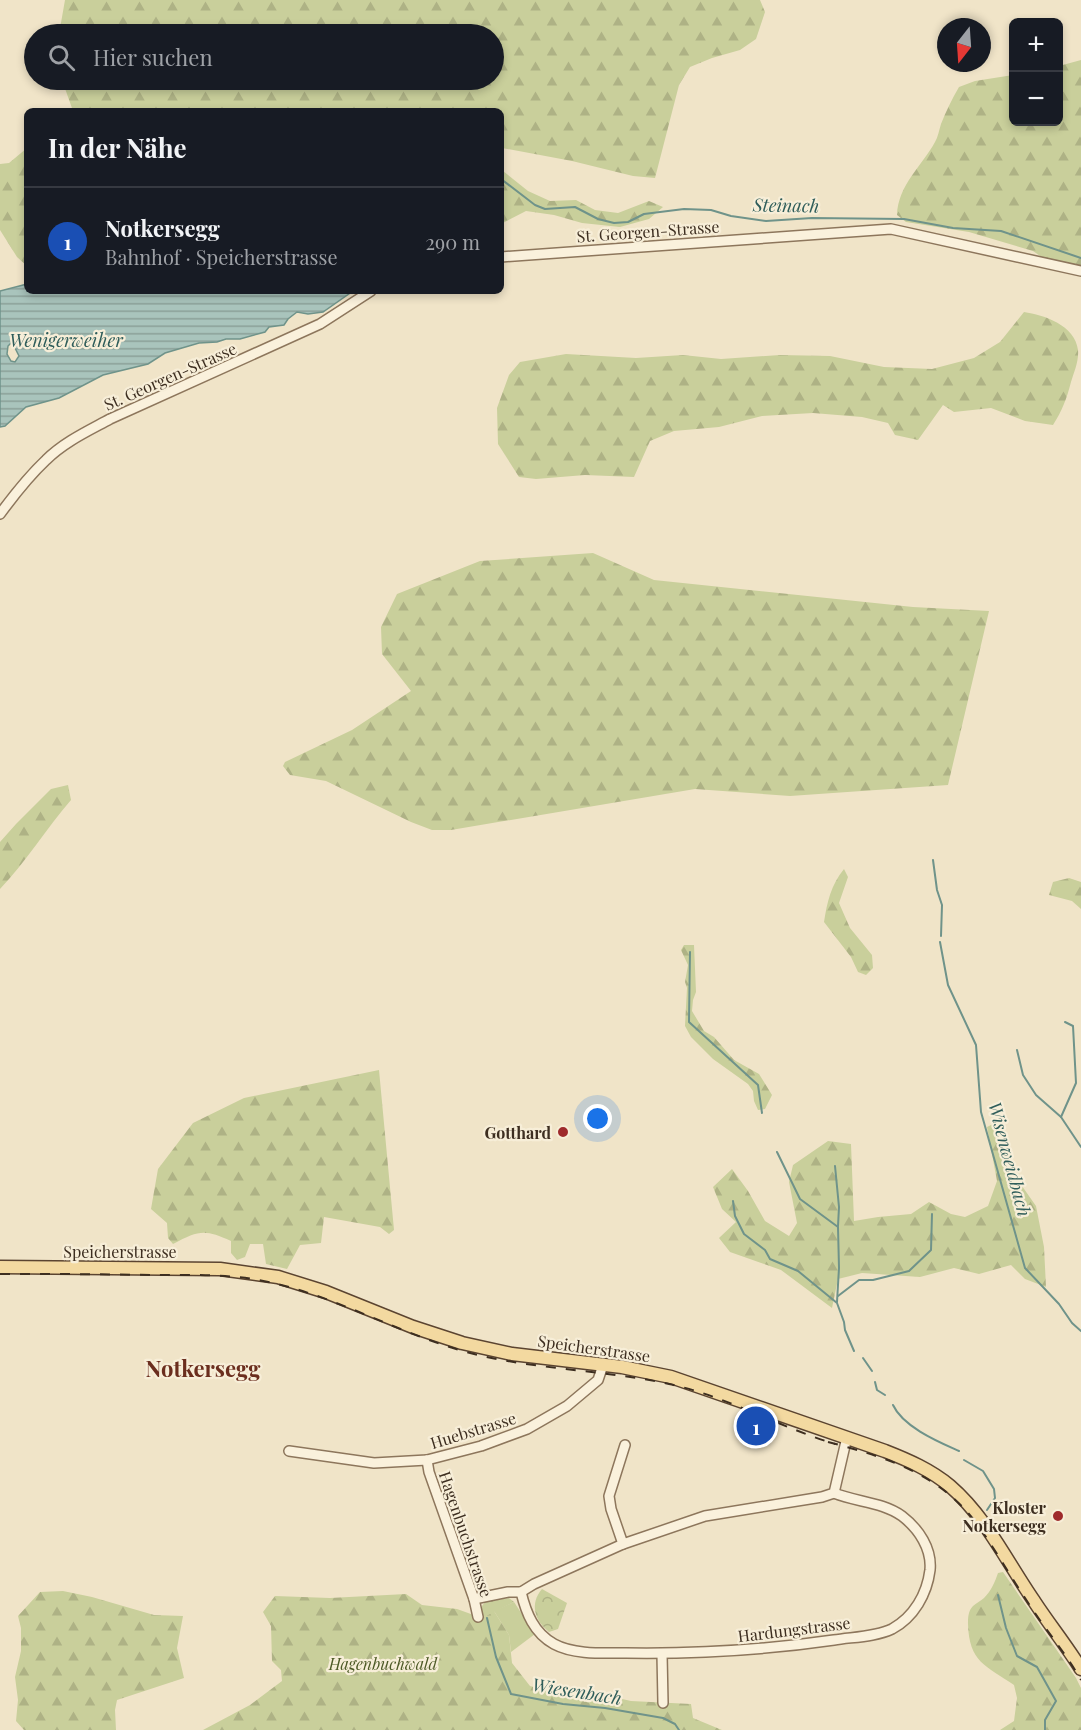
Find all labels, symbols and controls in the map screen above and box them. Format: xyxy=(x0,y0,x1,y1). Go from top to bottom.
north arrow xyxy=(937,18,991,72)
map controls xyxy=(1009,18,1063,126)
button: + xyxy=(1009,18,1063,72)
search box xyxy=(24,24,504,90)
icon: search xyxy=(45,41,78,74)
text: Hier suchen xyxy=(93,42,213,72)
button: − xyxy=(1009,72,1063,126)
text: In der Nähe xyxy=(48,130,187,165)
water label: Steinach xyxy=(752,192,819,218)
text: Notkersegg xyxy=(105,213,220,243)
street label: St. Georgen-Strasse xyxy=(576,216,720,246)
text: 1 xyxy=(64,228,71,255)
text: 290 m xyxy=(426,228,480,255)
text: Bahnhof · Speicherstrasse xyxy=(105,243,338,270)
water label: Wenigerweiher xyxy=(9,328,124,352)
street label: St. Georgen-Strasse xyxy=(100,337,240,415)
water label: Wisenweidbach xyxy=(983,1099,1037,1219)
your location xyxy=(583,1104,612,1133)
place label: Gotthard xyxy=(485,1122,551,1143)
marker: Gotthard xyxy=(556,1125,570,1139)
street label: Speicherstrasse xyxy=(63,1241,177,1262)
street label: Speicherstrasse xyxy=(536,1330,652,1366)
district label: Notkersegg xyxy=(146,1353,261,1383)
pin: 1 xyxy=(736,1404,776,1448)
street label: Huebstrasse xyxy=(428,1407,518,1453)
street label: Hagenbuchstrasse xyxy=(435,1468,497,1600)
place label: Kloster Notkersegg xyxy=(963,1497,1047,1536)
marker: Kloster Notkersegg xyxy=(1051,1509,1065,1523)
street label: Hardungstrasse xyxy=(736,1612,852,1646)
park label: Hagenbuchwald xyxy=(328,1653,439,1674)
water label: Wiesenbach xyxy=(531,1672,623,1710)

